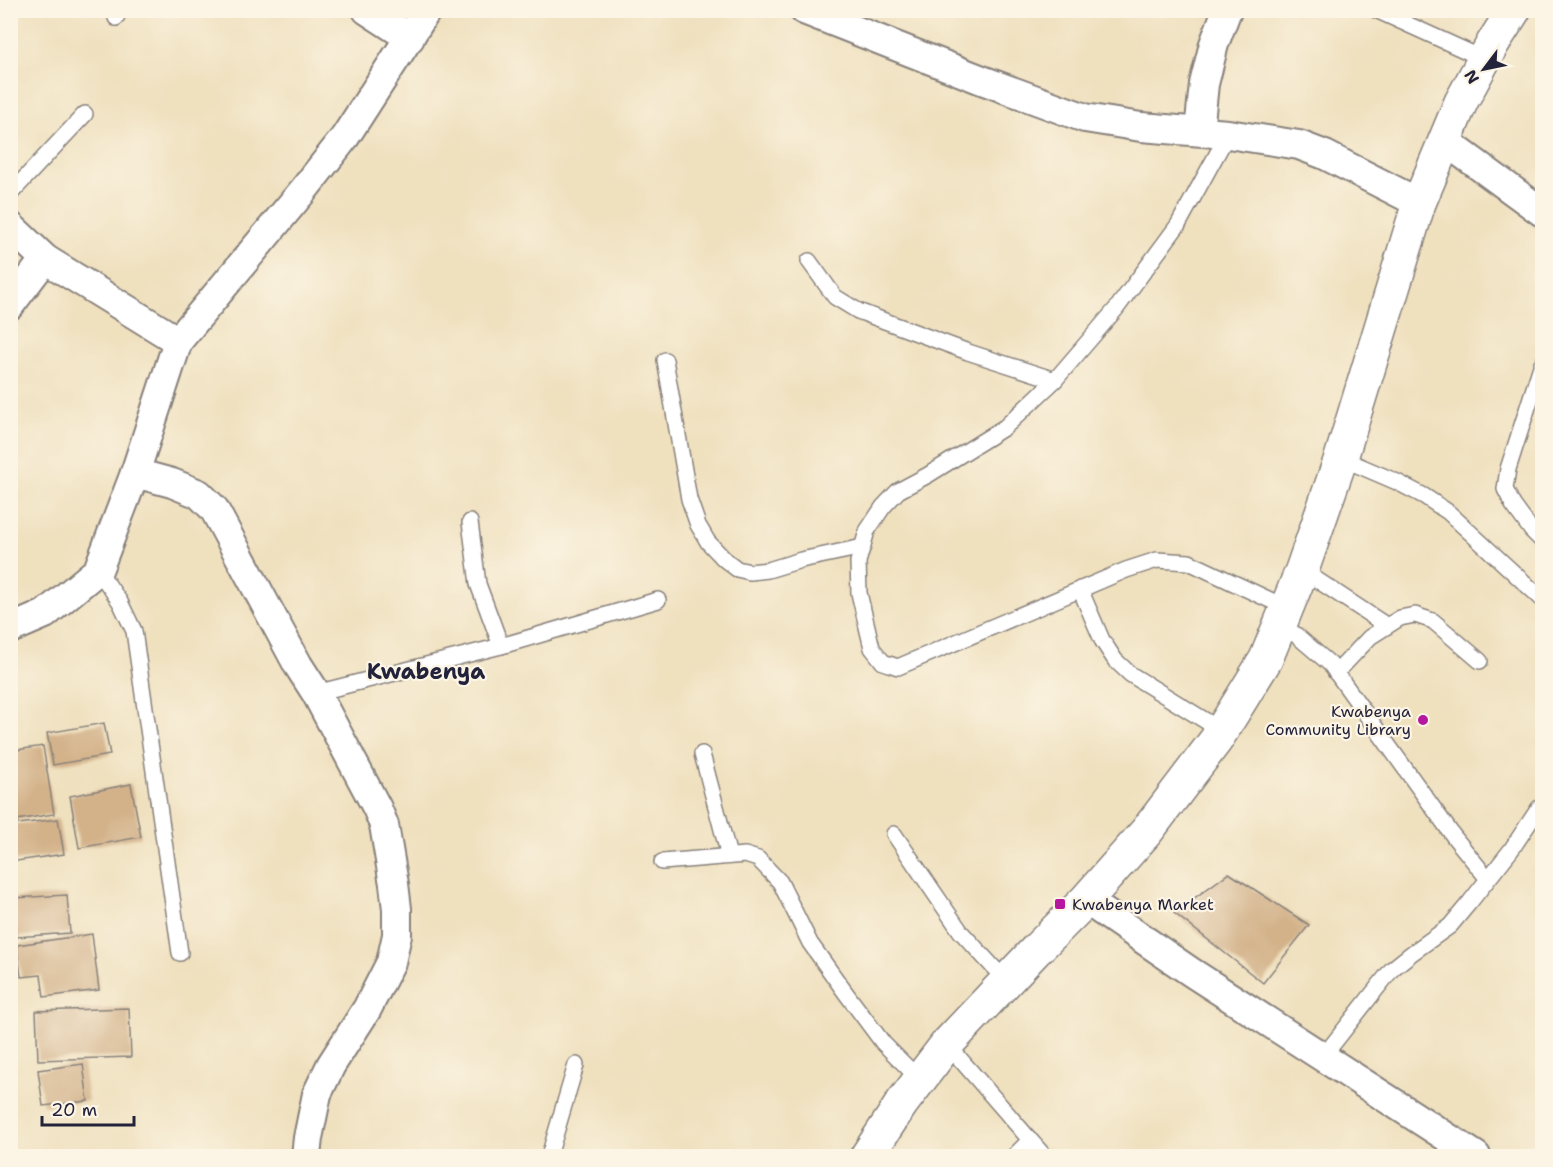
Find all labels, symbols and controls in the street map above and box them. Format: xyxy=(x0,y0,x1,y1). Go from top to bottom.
north arrow xyxy=(1454,39,1514,99)
text: N xyxy=(1459,66,1484,88)
district label: Kwabenya xyxy=(367,657,485,686)
place label: Kwabenya Community Library xyxy=(1265,701,1411,740)
marker: Kwabenya Community Library xyxy=(1416,713,1430,727)
place label: Kwabenya Market xyxy=(1072,894,1214,915)
marker: Kwabenya Market xyxy=(1053,897,1067,911)
scale bar xyxy=(42,1089,134,1127)
text: 20 m xyxy=(51,1098,97,1122)

